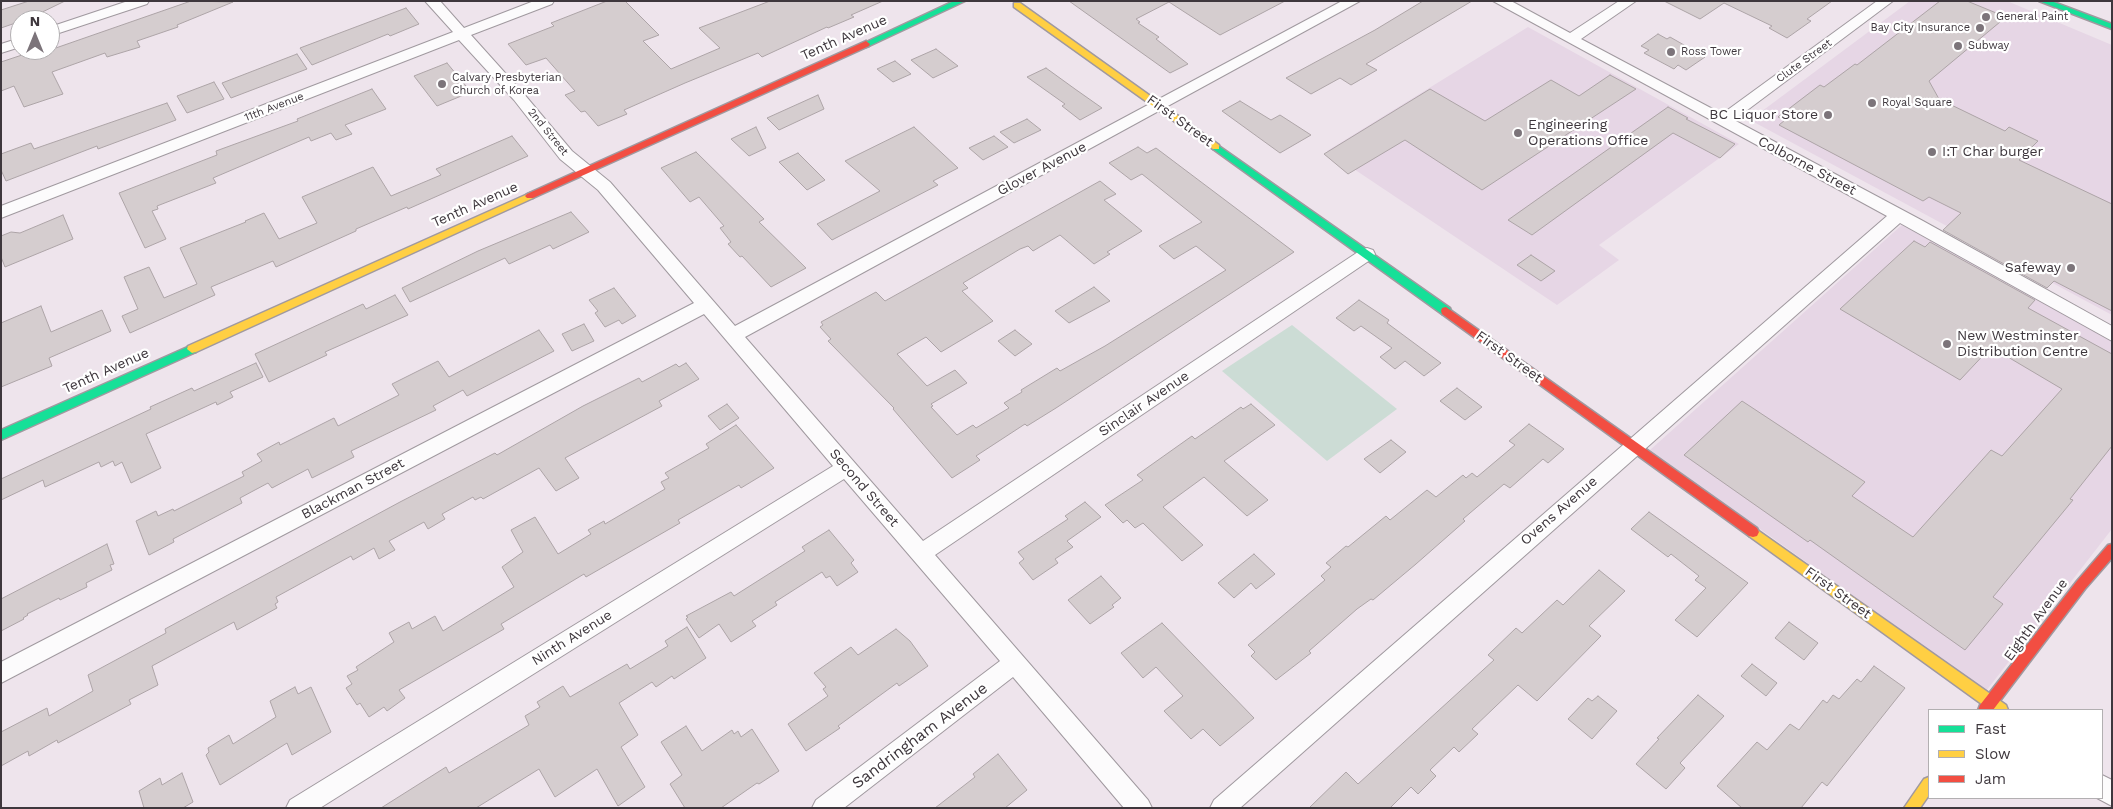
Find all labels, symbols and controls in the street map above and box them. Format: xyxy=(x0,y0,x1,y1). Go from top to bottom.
north arrow xyxy=(10,10,60,60)
place label: General Paint xyxy=(1996,10,2068,24)
marker: General Paint xyxy=(1980,11,1992,23)
street label: Tenth Avenue xyxy=(798,12,890,64)
text: N xyxy=(30,13,40,29)
place label: Bay City Insurance xyxy=(1871,21,1970,35)
marker: Bay City Insurance xyxy=(1974,22,1986,34)
street label: Clute Street xyxy=(1774,36,1834,86)
place label: Subway xyxy=(1968,39,2009,53)
marker: Subway xyxy=(1952,40,1964,52)
place label: Ross Tower xyxy=(1681,45,1742,59)
marker: Ross Tower xyxy=(1665,46,1677,58)
place label: Calvary Presbyterian Church of Korea xyxy=(452,71,562,97)
marker: Calvary Presbyterian Church of Korea xyxy=(436,78,448,90)
street label: 11th Avenue xyxy=(242,90,306,124)
street label: First Street xyxy=(1144,91,1216,151)
place label: Royal Square xyxy=(1882,96,1952,110)
marker: Royal Square xyxy=(1866,97,1878,109)
street label: 2nd Street xyxy=(525,106,571,158)
place label: BC Liquor Store xyxy=(1709,107,1818,123)
marker: BC Liquor Store xyxy=(1822,109,1834,121)
place label: Engineering Operations Office xyxy=(1528,117,1648,150)
marker: Engineering Operations Office xyxy=(1512,127,1524,139)
street label: Colborne Street xyxy=(1755,133,1859,199)
street label: Glover Avenue xyxy=(995,139,1089,199)
place label: I:T Char burger xyxy=(1942,144,2043,160)
marker: I:T Char burger xyxy=(1926,146,1938,158)
street label: Tenth Avenue xyxy=(429,179,521,231)
place label: Safeway xyxy=(2005,260,2061,276)
marker: Safeway xyxy=(2065,262,2077,274)
street label: First Street xyxy=(1473,327,1545,387)
place label: New Westminster Distribution Centre xyxy=(1957,328,2088,361)
marker: New Westminster Distribution Centre xyxy=(1941,338,1953,350)
street label: Tenth Avenue xyxy=(60,345,152,397)
street label: Sinclair Avenue xyxy=(1096,368,1192,440)
street label: Second Street xyxy=(826,446,902,530)
street label: Blackman Street xyxy=(299,455,407,523)
street label: Ovens Avenue xyxy=(1517,473,1601,549)
street label: First Street xyxy=(1802,563,1874,623)
street label: Eighth Avenue xyxy=(2001,576,2071,664)
street label: Ninth Avenue xyxy=(529,607,615,669)
street label: Sandringham Avenue xyxy=(849,679,991,793)
legend xyxy=(1928,709,2103,799)
text: Fast xyxy=(1975,720,2006,738)
text: Slow xyxy=(1975,745,2011,763)
text: Jam xyxy=(1975,770,2006,788)

